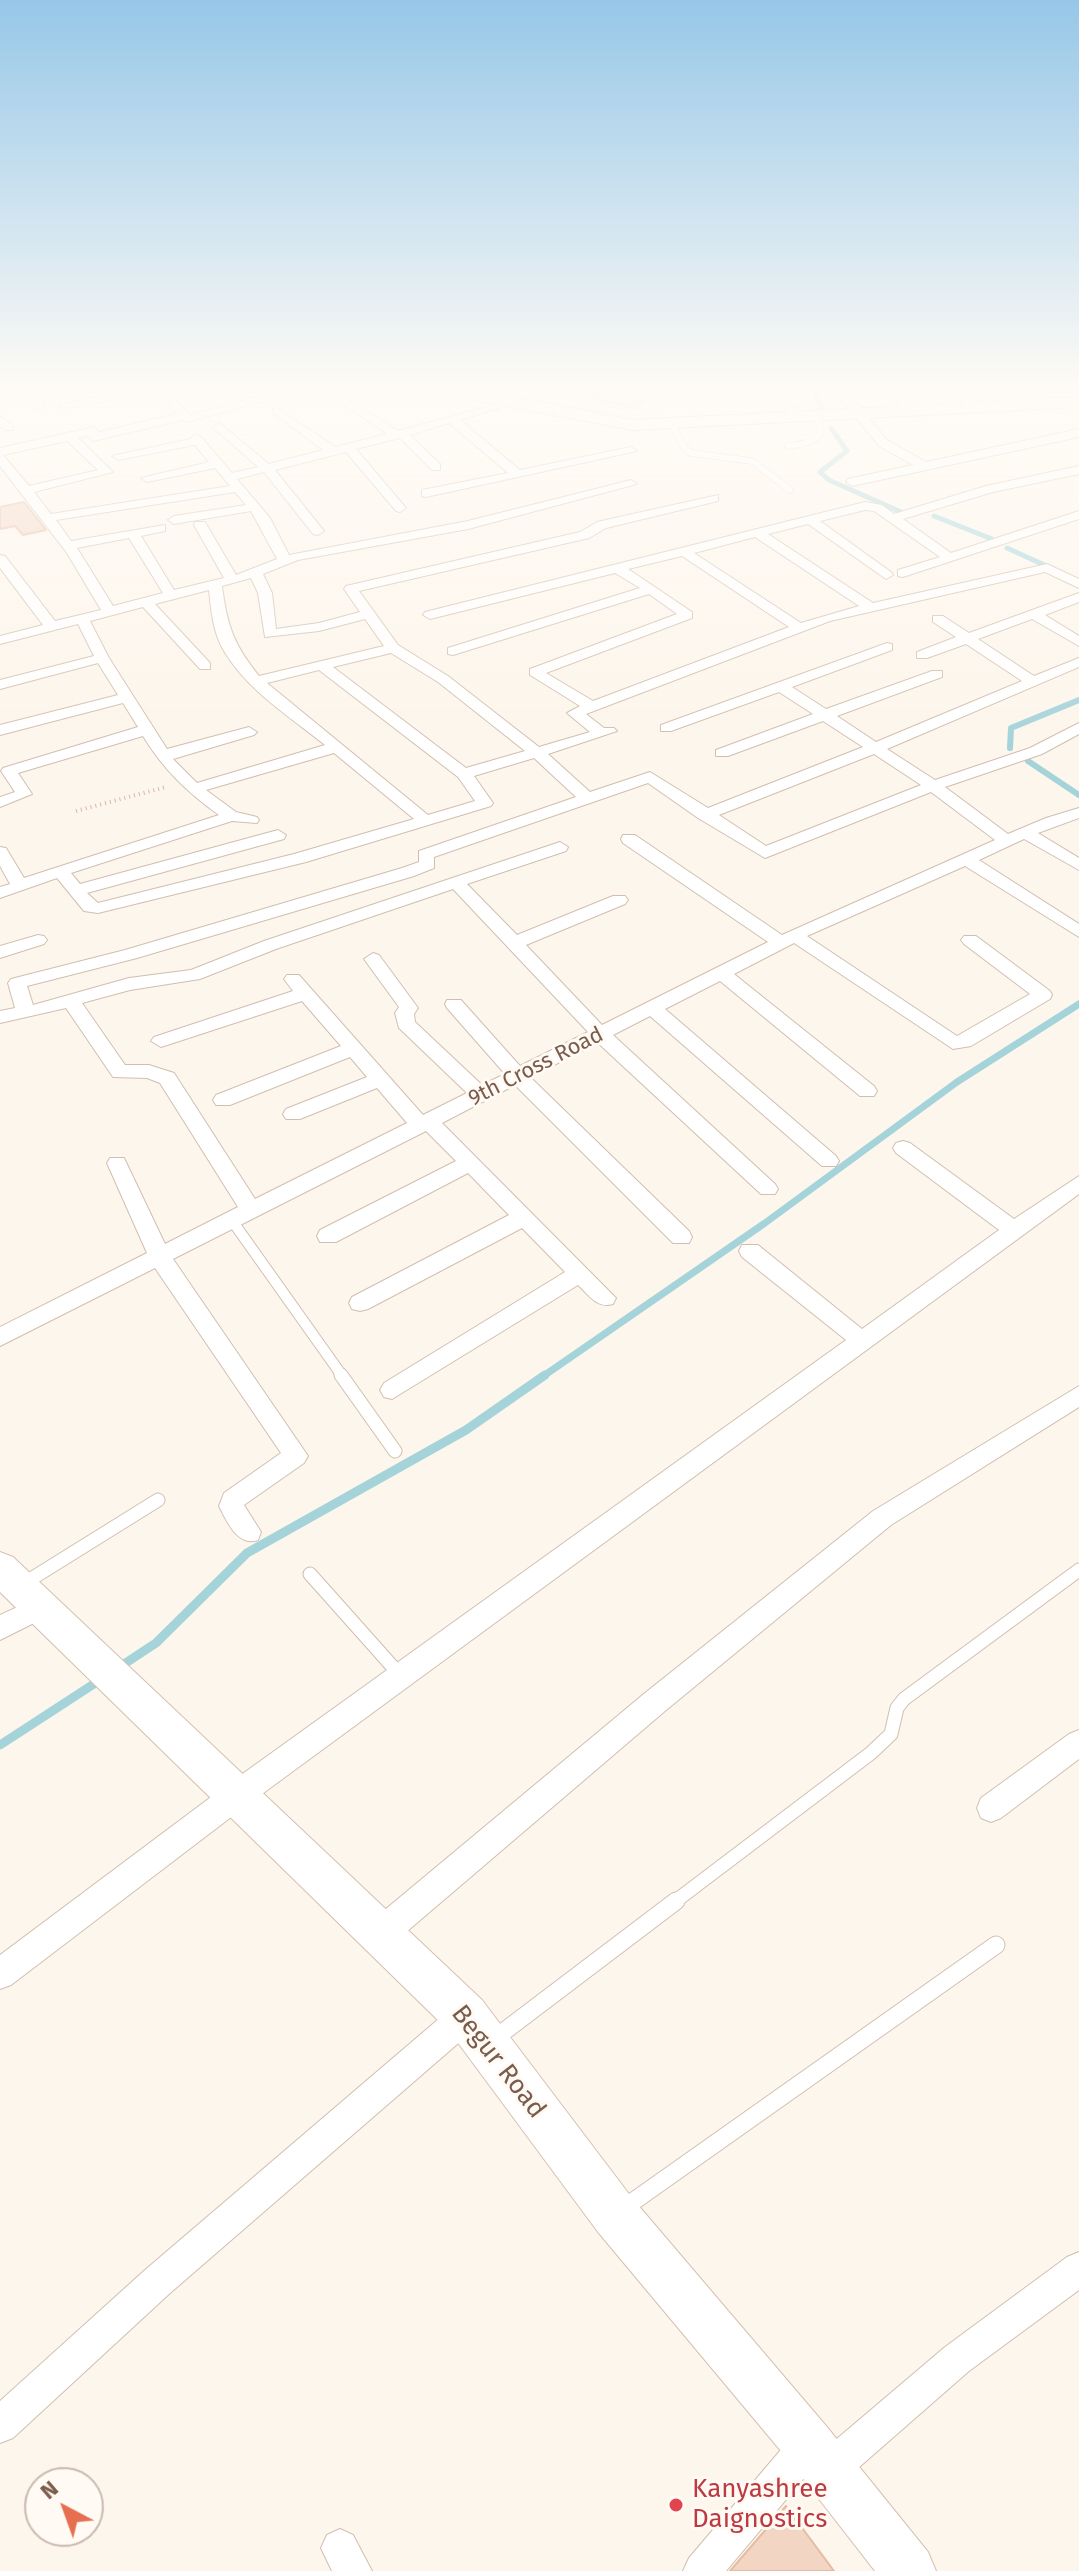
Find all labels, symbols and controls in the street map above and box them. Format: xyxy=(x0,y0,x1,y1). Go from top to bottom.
street label: 9th Cross Road xyxy=(464,1022,608,1112)
street label: Begur Road xyxy=(444,1999,552,2125)
north arrow xyxy=(24,2467,104,2547)
place label: Kanyashree Daignostics xyxy=(692,2474,828,2536)
text: N xyxy=(35,2475,64,2505)
marker: Kanyashree Daignostics xyxy=(667,2496,685,2514)

